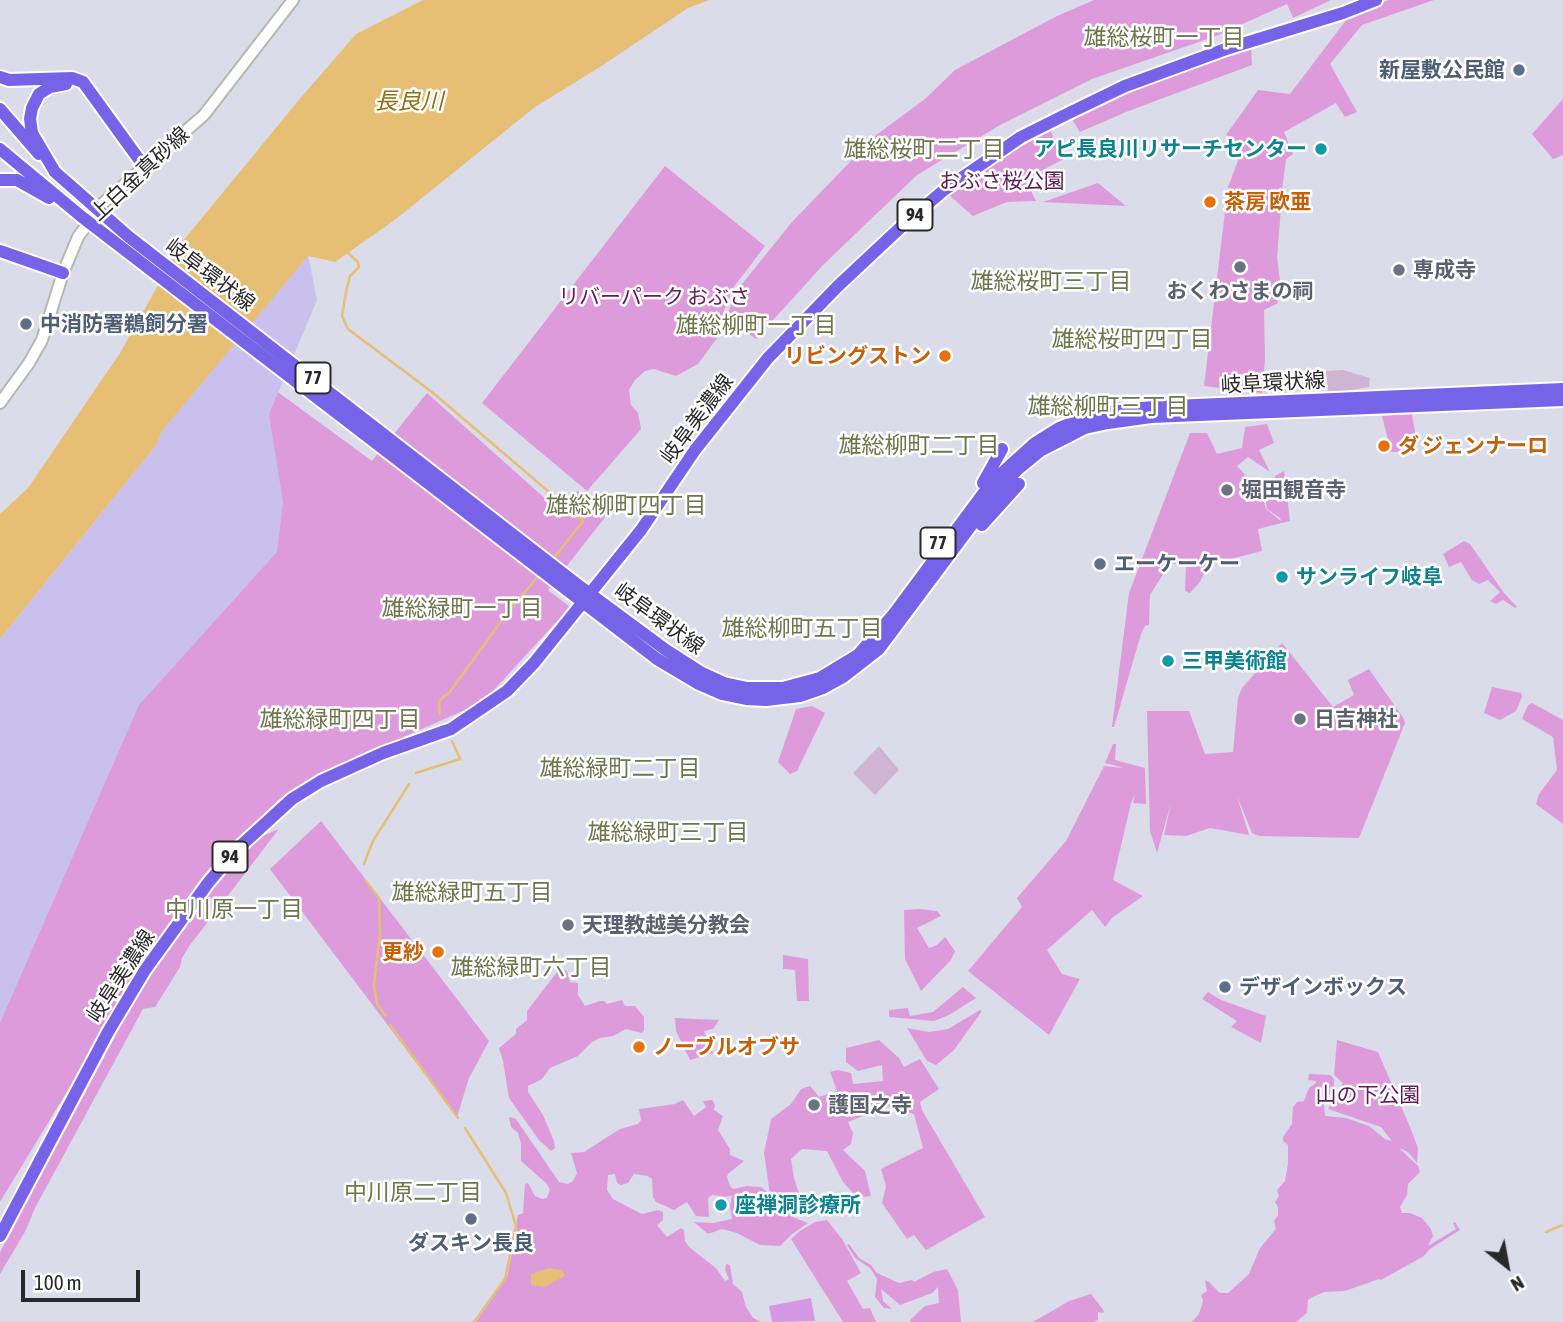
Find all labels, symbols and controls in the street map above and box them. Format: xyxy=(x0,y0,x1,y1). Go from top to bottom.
district label: 雄総桜町一丁目 xyxy=(1084,24,1244,52)
place label: 新屋敷公民館 xyxy=(1379,57,1505,83)
marker: 新屋敷公民館 xyxy=(1511,62,1527,78)
water label: 長良川 xyxy=(375,88,443,116)
street label: 上白金真砂線 xyxy=(85,122,195,226)
district label: 雄総桜町二丁目 xyxy=(844,136,1004,164)
place label: アピ長良川リサーチセンター xyxy=(1034,136,1307,162)
marker: アピ長良川リサーチセンター xyxy=(1313,141,1329,157)
park label: おぶさ桜公園 xyxy=(939,168,1065,194)
place label: 茶房 欧亜 xyxy=(1224,189,1311,215)
marker: 茶房 欧亜 xyxy=(1202,194,1218,210)
road number: 94 xyxy=(898,200,932,230)
street label: 岐阜環状線 xyxy=(160,233,260,317)
place label: 専成寺 xyxy=(1413,257,1476,283)
marker: おくわさまの祠 xyxy=(1232,259,1248,275)
marker: 専成寺 xyxy=(1391,262,1407,278)
district label: 雄総桜町三丁目 xyxy=(971,268,1131,296)
place label: おくわさまの祠 xyxy=(1167,278,1313,304)
park label: リバーパーク おぶさ xyxy=(558,284,750,310)
place label: 中消防署鵜飼分署 xyxy=(40,311,208,337)
district label: 雄総柳町一丁目 xyxy=(676,312,836,340)
marker: 中消防署鵜飼分署 xyxy=(18,316,34,332)
district label: 雄総桜町四丁目 xyxy=(1052,326,1212,354)
place label: リビングストン xyxy=(784,343,931,369)
marker: リビングストン xyxy=(937,348,953,364)
road number: 77 xyxy=(296,362,330,394)
street label: 岐阜環状線 xyxy=(1220,368,1326,398)
street label: 岐阜美濃線 xyxy=(655,369,739,469)
district label: 雄総柳町三丁目 xyxy=(1028,393,1188,421)
district label: 雄総柳町二丁目 xyxy=(839,432,999,460)
place label: ダ ジェンナーロ xyxy=(1398,433,1548,459)
marker: ダ ジェンナーロ xyxy=(1376,438,1392,454)
place label: 堀田観音寺 xyxy=(1241,477,1346,503)
marker: 堀田観音寺 xyxy=(1219,482,1235,498)
district label: 雄総柳町四丁目 xyxy=(546,492,706,520)
road number: 77 xyxy=(920,528,956,558)
place label: エーケーケー xyxy=(1114,551,1240,577)
marker: エーケーケー xyxy=(1092,556,1108,572)
place label: サンライフ岐阜 xyxy=(1296,564,1443,590)
marker: サンライフ岐阜 xyxy=(1274,569,1290,585)
street label: 岐阜環状線 xyxy=(609,578,709,660)
district label: 雄総緑町一丁目 xyxy=(382,595,542,623)
district label: 雄総柳町五丁目 xyxy=(722,615,882,643)
place label: 三甲美術館 xyxy=(1182,648,1287,674)
marker: 三甲美術館 xyxy=(1160,653,1176,669)
district label: 雄総緑町四丁目 xyxy=(260,706,420,734)
place label: 日吉神社 xyxy=(1314,706,1398,732)
marker: 日吉神社 xyxy=(1292,711,1308,727)
district label: 雄総緑町二丁目 xyxy=(540,755,700,783)
district label: 雄総緑町三丁目 xyxy=(588,819,748,847)
road number: 94 xyxy=(212,842,247,872)
district label: 雄総緑町五丁目 xyxy=(392,879,552,907)
district label: 中川原一丁目 xyxy=(165,896,303,924)
place label: 天理教越美分教会 xyxy=(582,912,750,938)
marker: 天理教越美分教会 xyxy=(560,917,576,933)
street label: 岐阜美濃線 xyxy=(82,925,160,1027)
place label: 更紗 xyxy=(382,939,424,965)
marker: 更紗 xyxy=(430,944,446,960)
district label: 雄総緑町六丁目 xyxy=(451,954,611,982)
place label: デザインボックス xyxy=(1239,974,1407,1000)
marker: デザインボックス xyxy=(1217,979,1233,995)
place label: ノーブルオブサ xyxy=(653,1034,800,1060)
marker: ノーブルオブサ xyxy=(631,1039,647,1055)
park label: 山の下公園 xyxy=(1316,1082,1420,1108)
place label: 護国之寺 xyxy=(828,1092,912,1118)
marker: 護国之寺 xyxy=(806,1097,822,1113)
district label: 中川原二丁目 xyxy=(344,1179,482,1207)
place label: 座禅洞診療所 xyxy=(735,1192,861,1218)
marker: 座禅洞診療所 xyxy=(713,1197,729,1213)
marker: ダスキン長良 xyxy=(463,1211,479,1227)
place label: ダスキン長良 xyxy=(408,1230,534,1256)
north arrow xyxy=(1472,1231,1542,1301)
scale bar xyxy=(24,1256,144,1300)
text: 100 m xyxy=(34,1270,82,1294)
text: N xyxy=(1507,1272,1528,1296)

